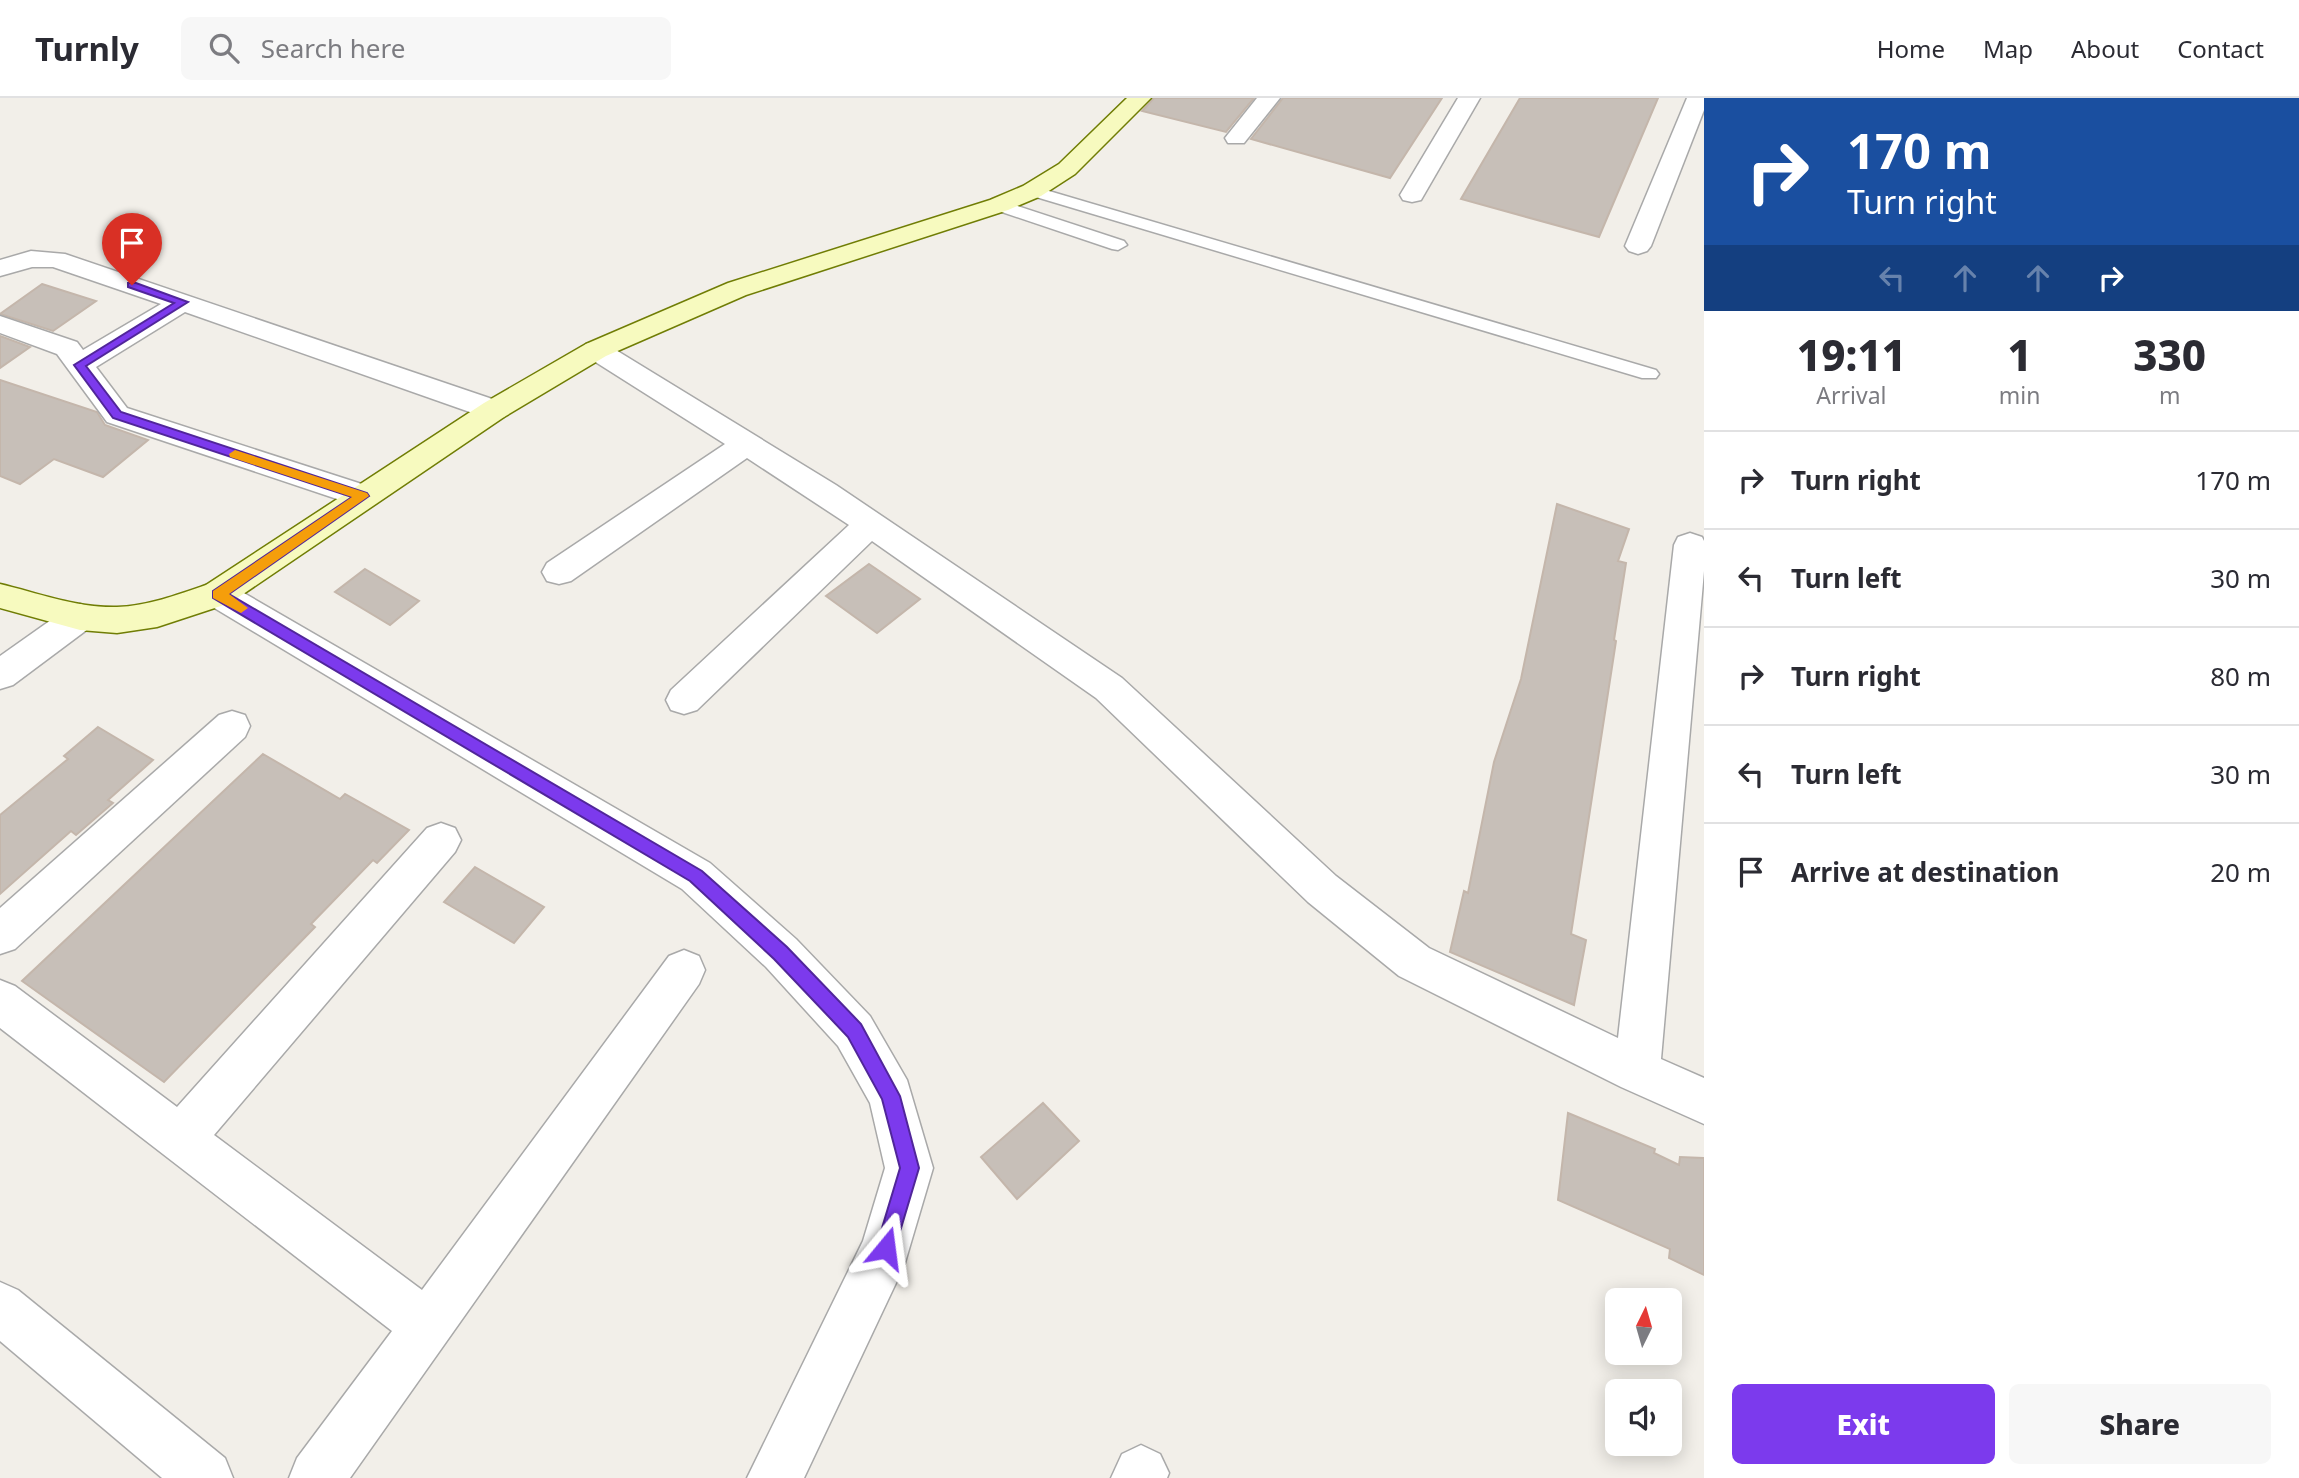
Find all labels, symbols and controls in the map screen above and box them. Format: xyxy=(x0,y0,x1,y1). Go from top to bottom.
search box xyxy=(181,17,671,80)
text: Turnly xyxy=(35,26,139,71)
icon: search xyxy=(205,29,243,67)
text: Search here xyxy=(261,30,405,66)
text: Home xyxy=(1877,32,1945,65)
text: Map xyxy=(1983,32,2033,65)
text: About xyxy=(2071,32,2139,65)
text: Contact xyxy=(2177,32,2264,65)
text: 170 m xyxy=(1847,117,1992,183)
icon: right xyxy=(1732,126,1823,217)
text: Turn right xyxy=(1847,180,1997,223)
pin xyxy=(102,213,162,285)
icon: arrive xyxy=(113,224,151,262)
icon: left xyxy=(1873,259,1911,297)
icon: ahead xyxy=(1946,259,1984,297)
icon: ahead xyxy=(2019,259,2057,297)
icon: right xyxy=(2092,259,2130,297)
text: 19:11 xyxy=(1797,326,1906,383)
text: 1 xyxy=(2007,326,2032,383)
text: 330 xyxy=(2133,326,2206,383)
text: Arrival xyxy=(1816,379,1886,411)
text: min xyxy=(1999,379,2040,411)
text: m xyxy=(2159,379,2180,411)
icon: right xyxy=(1732,461,1770,499)
text: Turn right xyxy=(1791,462,1921,498)
text: 170 m xyxy=(2195,462,2271,498)
icon: left xyxy=(1732,559,1770,597)
text: Turn left xyxy=(1791,560,1902,596)
text: 30 m xyxy=(2210,560,2271,596)
icon: right xyxy=(1732,657,1770,695)
text: Turn right xyxy=(1791,658,1921,694)
text: 80 m xyxy=(2210,658,2271,694)
icon: left xyxy=(1732,755,1770,793)
text: Turn left xyxy=(1791,756,1902,792)
text: 30 m xyxy=(2210,756,2271,792)
icon: arrive xyxy=(1732,853,1770,891)
text: Arrive at destination xyxy=(1791,854,2060,890)
text: 20 m xyxy=(2210,854,2271,890)
position arrow xyxy=(849,1211,923,1285)
north arrow xyxy=(1605,1288,1682,1365)
map controls xyxy=(1605,1288,1682,1456)
button: sound xyxy=(1605,1379,1682,1456)
button: Exit xyxy=(1732,1384,1995,1464)
button: Share xyxy=(2009,1384,2271,1464)

